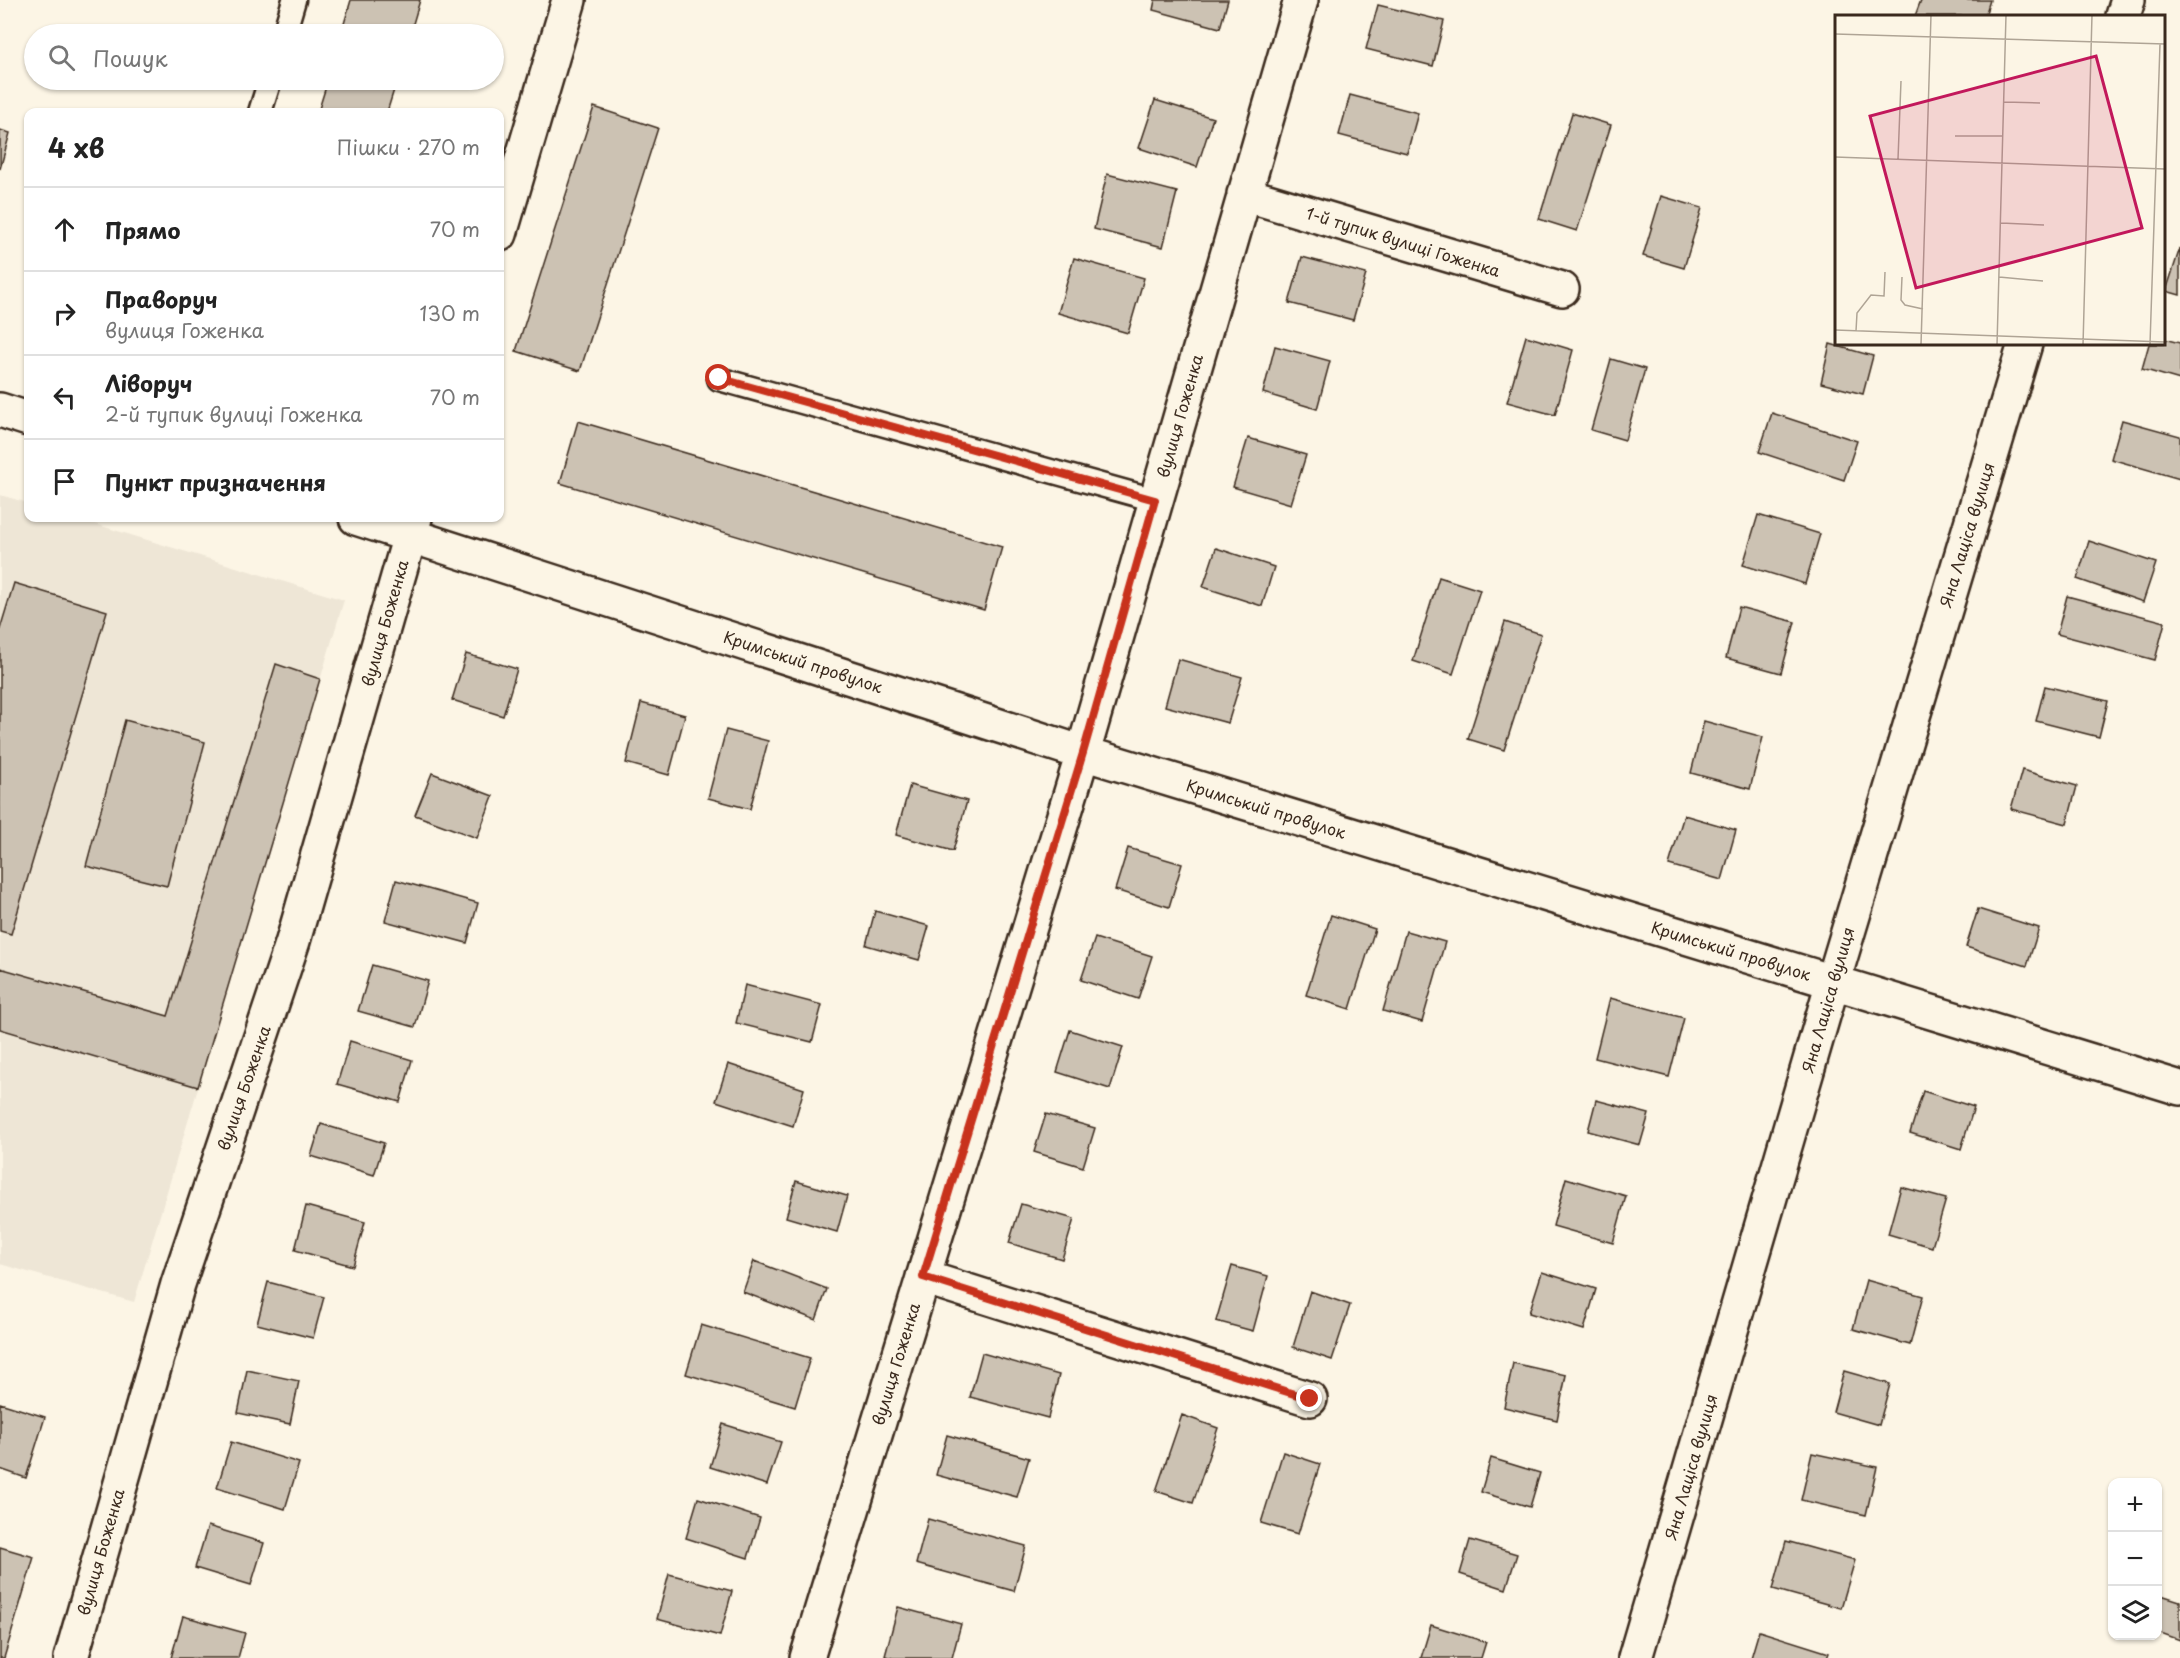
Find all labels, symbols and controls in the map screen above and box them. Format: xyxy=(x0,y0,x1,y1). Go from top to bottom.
inset map xyxy=(1835,15,2165,345)
search box xyxy=(24,24,504,90)
icon: search xyxy=(45,41,78,74)
text: Пошук xyxy=(93,41,168,74)
text: 4 хв xyxy=(48,128,104,167)
text: Пішки · 270 m xyxy=(337,132,480,162)
street label: 1-й тупик вулиці Гоженка xyxy=(1303,200,1503,282)
icon: ahead xyxy=(48,213,81,246)
text: Прямо xyxy=(105,213,180,246)
text: 70 m xyxy=(430,214,480,244)
text: Праворуч xyxy=(105,282,218,315)
icon: right xyxy=(48,297,81,330)
text: 130 m xyxy=(420,298,480,328)
text: вулиця Гоженка xyxy=(105,315,264,345)
street label: вулиця Гоженка xyxy=(1150,351,1208,480)
route start xyxy=(705,364,731,390)
text: Ліворуч xyxy=(105,366,192,399)
icon: left xyxy=(48,381,81,414)
text: 70 m xyxy=(430,382,480,412)
text: 2-й тупик вулиці Гоженка xyxy=(105,399,363,429)
street label: Яна Лаціса вулиця xyxy=(1933,459,2000,610)
icon: arrive xyxy=(48,465,81,498)
text: Пункт призначення xyxy=(105,465,326,498)
street label: вулиця Боженка xyxy=(354,557,414,689)
street label: Кримський провулок xyxy=(721,624,886,698)
street label: Кримський провулок xyxy=(1183,772,1350,844)
street label: Кримський провулок xyxy=(1648,914,1815,986)
street label: Яна Лаціса вулиця xyxy=(1795,924,1859,1075)
street label: вулиця Боженка xyxy=(210,1022,276,1153)
street label: вулиця Гоженка xyxy=(865,1299,925,1428)
route end xyxy=(1296,1385,1322,1411)
street label: Яна Лаціса вулиця xyxy=(1658,1391,1722,1542)
map controls xyxy=(2108,1478,2162,1640)
button: + xyxy=(2108,1478,2162,1532)
street label: вулиця Боженка xyxy=(70,1486,130,1618)
button: − xyxy=(2108,1532,2162,1586)
button: layers xyxy=(2108,1586,2162,1640)

